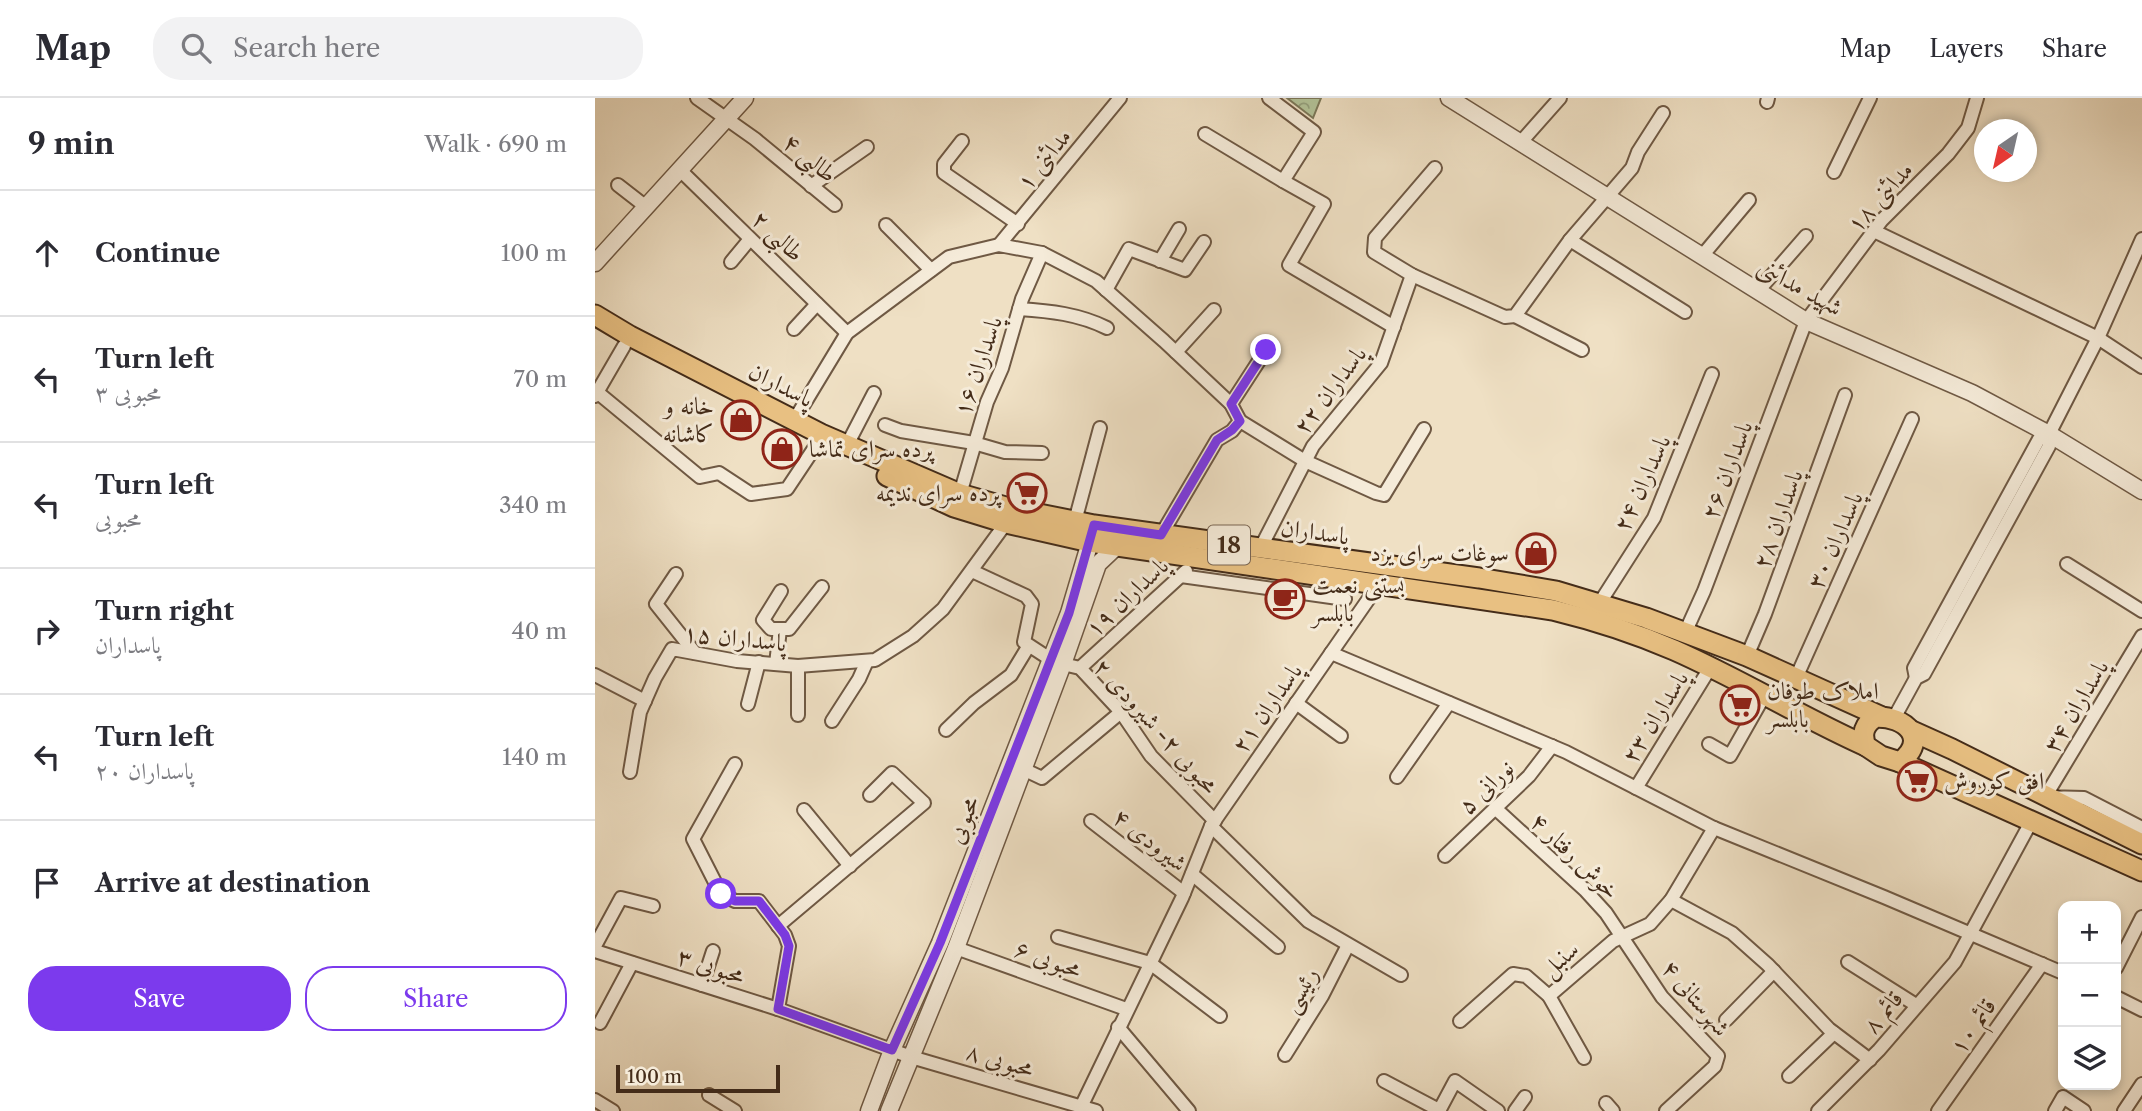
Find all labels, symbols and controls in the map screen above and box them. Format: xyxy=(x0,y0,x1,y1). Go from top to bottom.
search box xyxy=(153,17,643,80)
text: Map xyxy=(35,28,111,69)
icon: search xyxy=(177,29,215,67)
text: Search here xyxy=(233,32,380,64)
text: Map xyxy=(1840,34,1891,63)
text: Layers xyxy=(1929,34,2004,63)
text: Share xyxy=(2042,34,2107,63)
north arrow xyxy=(1974,119,2037,182)
street label: مدائنی ۱ xyxy=(1010,122,1079,197)
text: 9 min xyxy=(28,125,115,162)
street label: طالبی ۴ xyxy=(774,127,843,193)
text: Walk · 690 m xyxy=(424,130,567,158)
street label: مدائنی ۱۸ xyxy=(1840,155,1920,239)
street label: طالبی ۲ xyxy=(742,204,810,272)
icon: ahead xyxy=(28,234,66,272)
text: Continue xyxy=(95,237,220,269)
text: 100 m xyxy=(501,239,567,267)
street label: شهید مدائنی xyxy=(1752,251,1848,324)
street label: پاسداران ۱۶ xyxy=(947,311,1011,420)
route end xyxy=(1250,334,1281,365)
street label: پاسداران ۲۲ xyxy=(1287,339,1375,441)
text: Turn left xyxy=(95,343,214,375)
street label: پاسداران xyxy=(743,356,820,416)
icon: left xyxy=(28,360,66,398)
text: 70 m xyxy=(514,365,567,393)
text: محبوبی ۳ xyxy=(95,379,161,407)
place label: خانه و کاشانه xyxy=(661,391,714,448)
shop icon: خانه و کاشانه xyxy=(720,399,762,441)
street label: پاسداران ۲۶ xyxy=(1695,415,1762,524)
shop icon: پرده سرای تماشا xyxy=(761,428,803,470)
street label: پاسداران ۲۴ xyxy=(1607,429,1680,537)
place label: پرده سرای تماشا xyxy=(809,434,936,465)
street label: پاسداران ۲۸ xyxy=(1746,464,1812,573)
text: Turn left xyxy=(95,469,214,501)
supermarket icon: پرده سرای ندیمه xyxy=(1006,472,1048,514)
place label: پرده سرای ندیمه xyxy=(876,478,1003,509)
street label: پاسداران ۳۰ xyxy=(1800,485,1872,594)
icon: left xyxy=(28,486,66,524)
text: 340 m xyxy=(499,491,567,519)
text: محبوبی xyxy=(95,505,141,533)
street label: پاسداران xyxy=(1279,512,1353,554)
road number: 18 xyxy=(1208,526,1250,564)
shop icon: سوغات سرای یزد xyxy=(1515,532,1557,574)
place label: سوغات سرای یزد xyxy=(1370,538,1509,569)
street label: پاسداران ۱۹ xyxy=(1079,550,1177,645)
place label: بستنی نعمت بابلسر xyxy=(1309,570,1405,629)
cafe icon: بستنی نعمت بابلسر xyxy=(1264,578,1306,620)
text: Turn right xyxy=(95,595,234,627)
icon: right xyxy=(28,612,66,650)
text: 40 m xyxy=(512,617,567,645)
street label: پاسداران ۱۵ xyxy=(682,618,789,660)
text: پاسداران xyxy=(95,631,161,659)
street label: محبوبی ۲- شیرودی ۲ xyxy=(1086,652,1225,802)
street label: پاسداران ۳۴ xyxy=(2037,653,2118,759)
street label: پاسداران ۲۱ xyxy=(1225,656,1311,760)
street label: پاسداران ۲۳ xyxy=(1615,664,1698,770)
place label: املاک طوفان بابلسر xyxy=(1764,676,1879,735)
supermarket icon: املاک طوفان بابلسر xyxy=(1719,684,1761,726)
text: Turn left xyxy=(95,721,214,753)
icon: left xyxy=(28,738,66,776)
text: 140 m xyxy=(502,743,567,771)
street label: نورانی ۵ xyxy=(1452,753,1520,821)
text: پاسداران ۲۰ xyxy=(95,757,194,785)
supermarket icon: افق کوروش xyxy=(1896,760,1938,802)
place label: افق کوروش xyxy=(1944,766,2044,796)
street label: محبوبی xyxy=(940,792,988,849)
street label: شیرودی ۴ xyxy=(1107,802,1193,878)
street label: خوش رفتار ۴ xyxy=(1524,806,1626,906)
icon: arrive xyxy=(28,864,66,902)
text: Arrive at destination xyxy=(95,867,370,899)
route start xyxy=(705,878,736,909)
map controls xyxy=(2058,901,2121,1090)
button: + xyxy=(2058,901,2121,964)
street label: محبوبی ۶ xyxy=(1010,933,1086,987)
street label: سنبل xyxy=(1535,934,1587,985)
street label: محبوبی ۳ xyxy=(673,941,749,993)
street label: شهرستانی ۴ xyxy=(1655,954,1737,1042)
street label: رئیسی xyxy=(1275,962,1327,1019)
button: − xyxy=(2058,964,2121,1027)
button: Save xyxy=(28,966,291,1031)
button: Share xyxy=(305,966,567,1031)
street label: قائم ۸ xyxy=(1856,984,1914,1044)
street label: قائم ۱۰ xyxy=(1943,992,2008,1063)
button: layers xyxy=(2058,1027,2121,1090)
street label: محبوبی ۸ xyxy=(962,1036,1038,1086)
scale bar xyxy=(616,1062,781,1094)
text: 100 m xyxy=(627,1065,682,1088)

